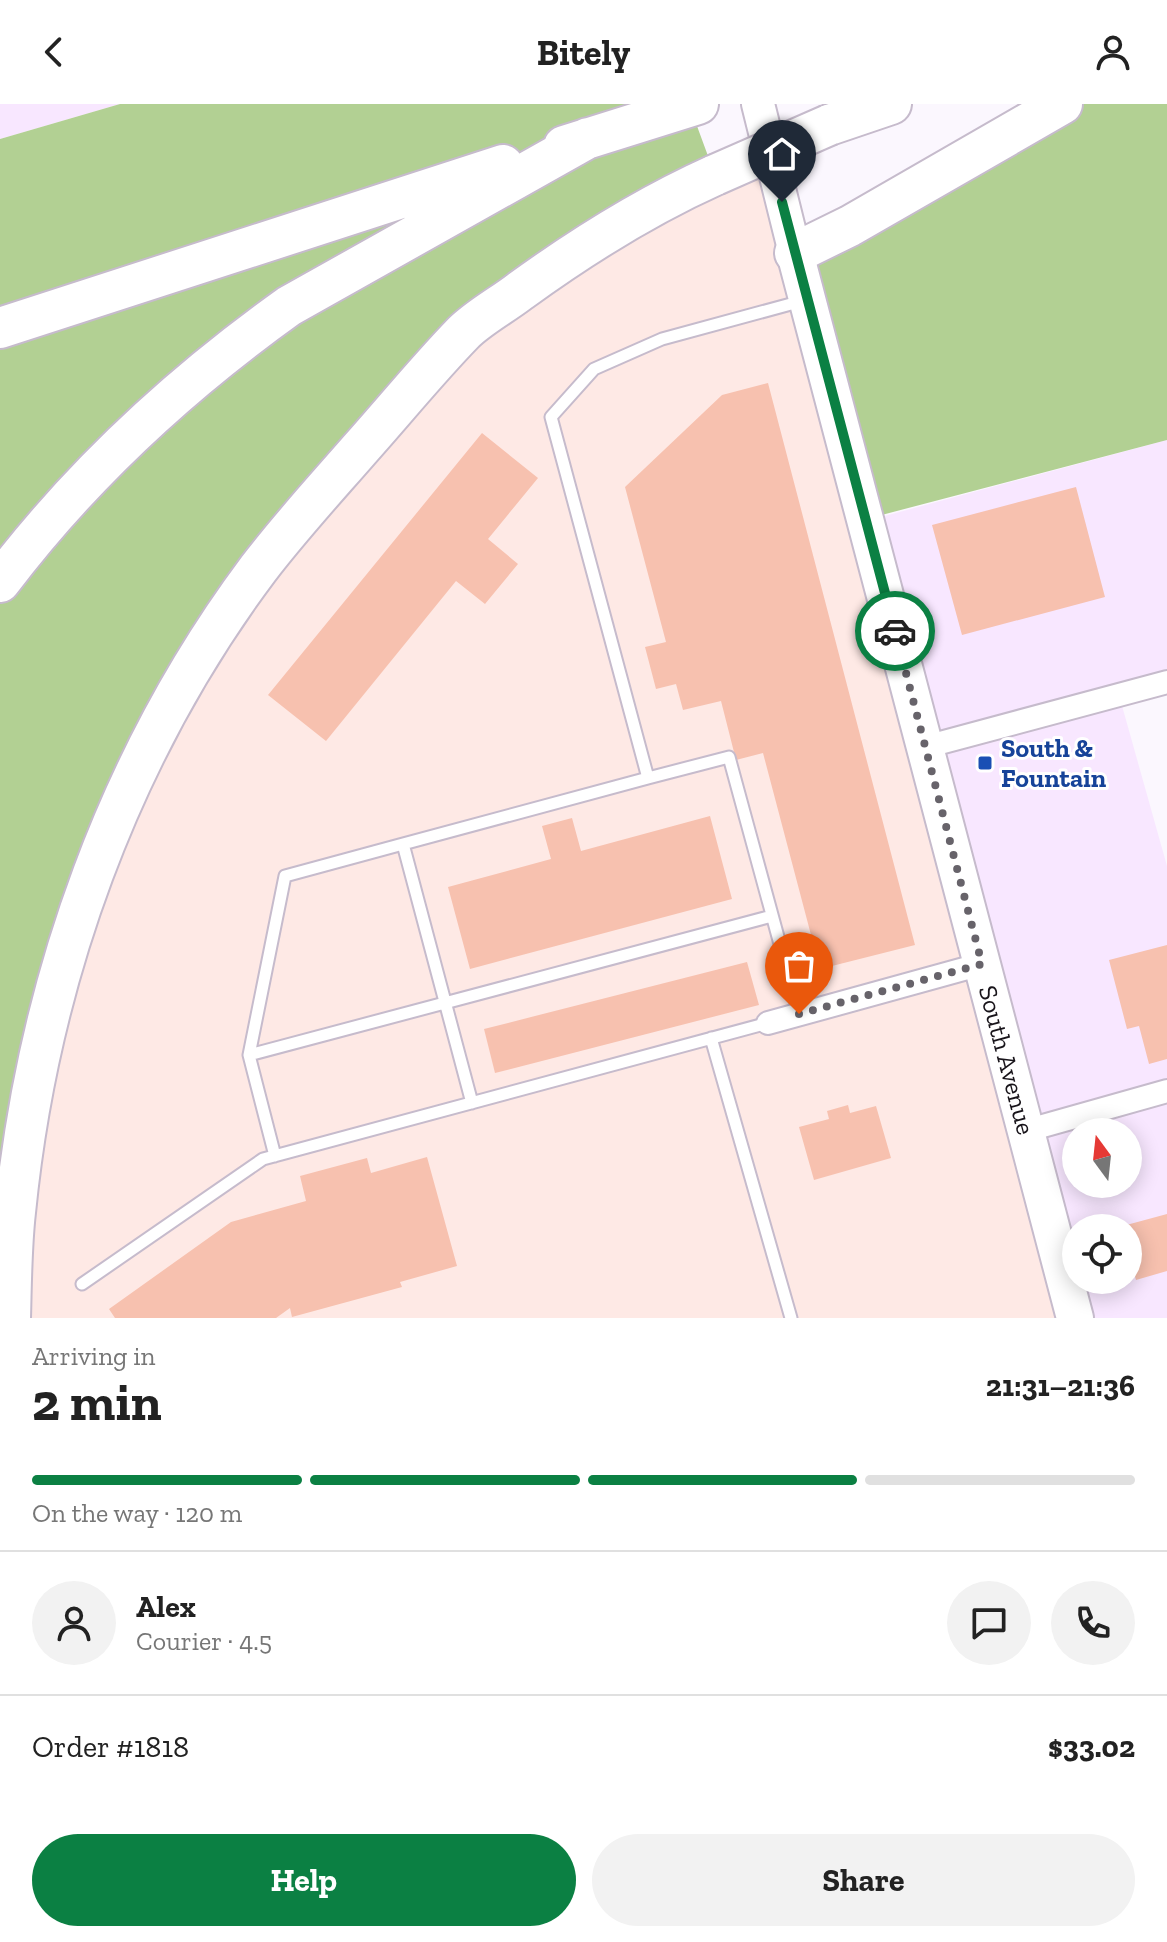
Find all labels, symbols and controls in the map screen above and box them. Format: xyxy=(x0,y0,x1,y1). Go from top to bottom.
icon: back xyxy=(32,30,76,74)
icon: person xyxy=(1091,30,1135,74)
text: Bitely xyxy=(537,31,630,74)
pin xyxy=(748,120,816,202)
icon: home xyxy=(760,132,804,176)
courier xyxy=(855,591,935,671)
icon: car xyxy=(873,609,917,653)
place label: South & Fountain xyxy=(1001,732,1107,794)
marker: South & Fountain xyxy=(976,754,994,772)
pin xyxy=(765,932,833,1014)
icon: bag xyxy=(777,944,821,988)
street label: South Avenue xyxy=(972,982,1042,1138)
north arrow xyxy=(1062,1118,1142,1198)
map controls xyxy=(1062,1118,1142,1294)
button: locate xyxy=(1062,1214,1142,1294)
text: Arriving in xyxy=(32,1340,155,1372)
text: 21:31–21:36 xyxy=(986,1368,1135,1404)
text: 2 min xyxy=(32,1371,162,1433)
text: On the way · 120 m xyxy=(32,1497,242,1529)
button: person xyxy=(32,1581,116,1665)
button: chat xyxy=(947,1581,1031,1665)
button: phone xyxy=(1051,1581,1135,1665)
text: Alex xyxy=(136,1589,196,1625)
text: Courier · 4.5 xyxy=(136,1625,272,1657)
text: Order #1818 xyxy=(32,1729,189,1765)
text: $33.02 xyxy=(1048,1729,1135,1765)
button: Help xyxy=(32,1834,576,1926)
button: Share xyxy=(592,1834,1135,1926)

